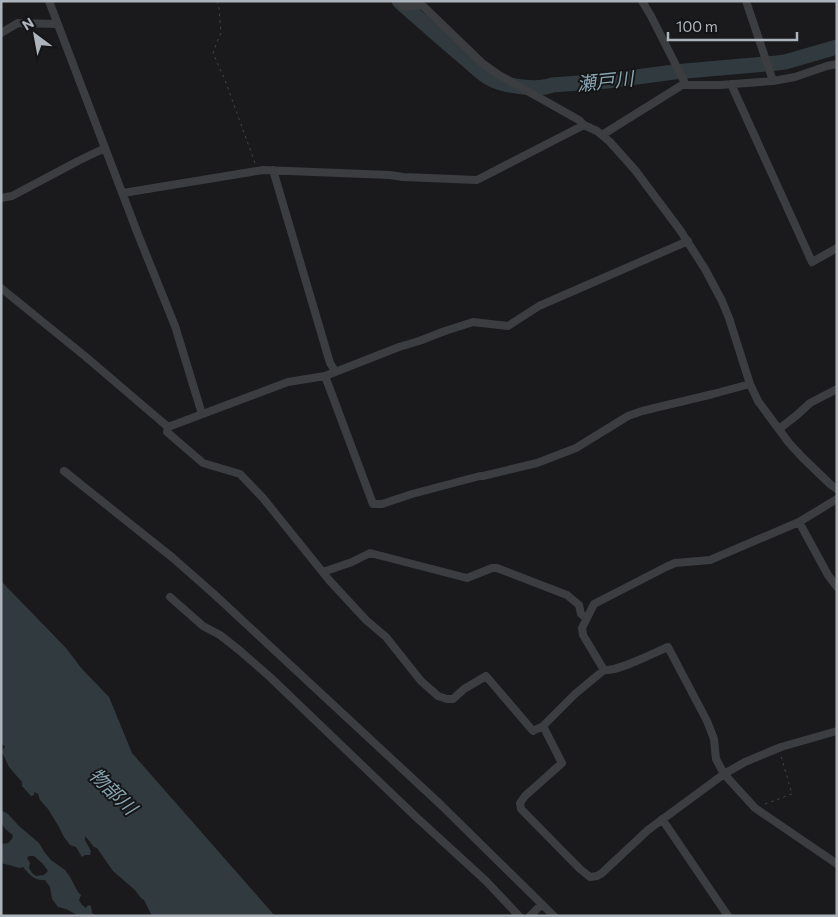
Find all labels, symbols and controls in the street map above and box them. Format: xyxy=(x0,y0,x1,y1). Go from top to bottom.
north arrow xyxy=(10,10,60,60)
scale bar xyxy=(668,10,797,42)
text: N xyxy=(19,14,37,34)
text: 100 m xyxy=(676,17,718,35)
water label: 瀬戸川 xyxy=(575,66,636,95)
water label: 物部川 xyxy=(85,763,143,820)

